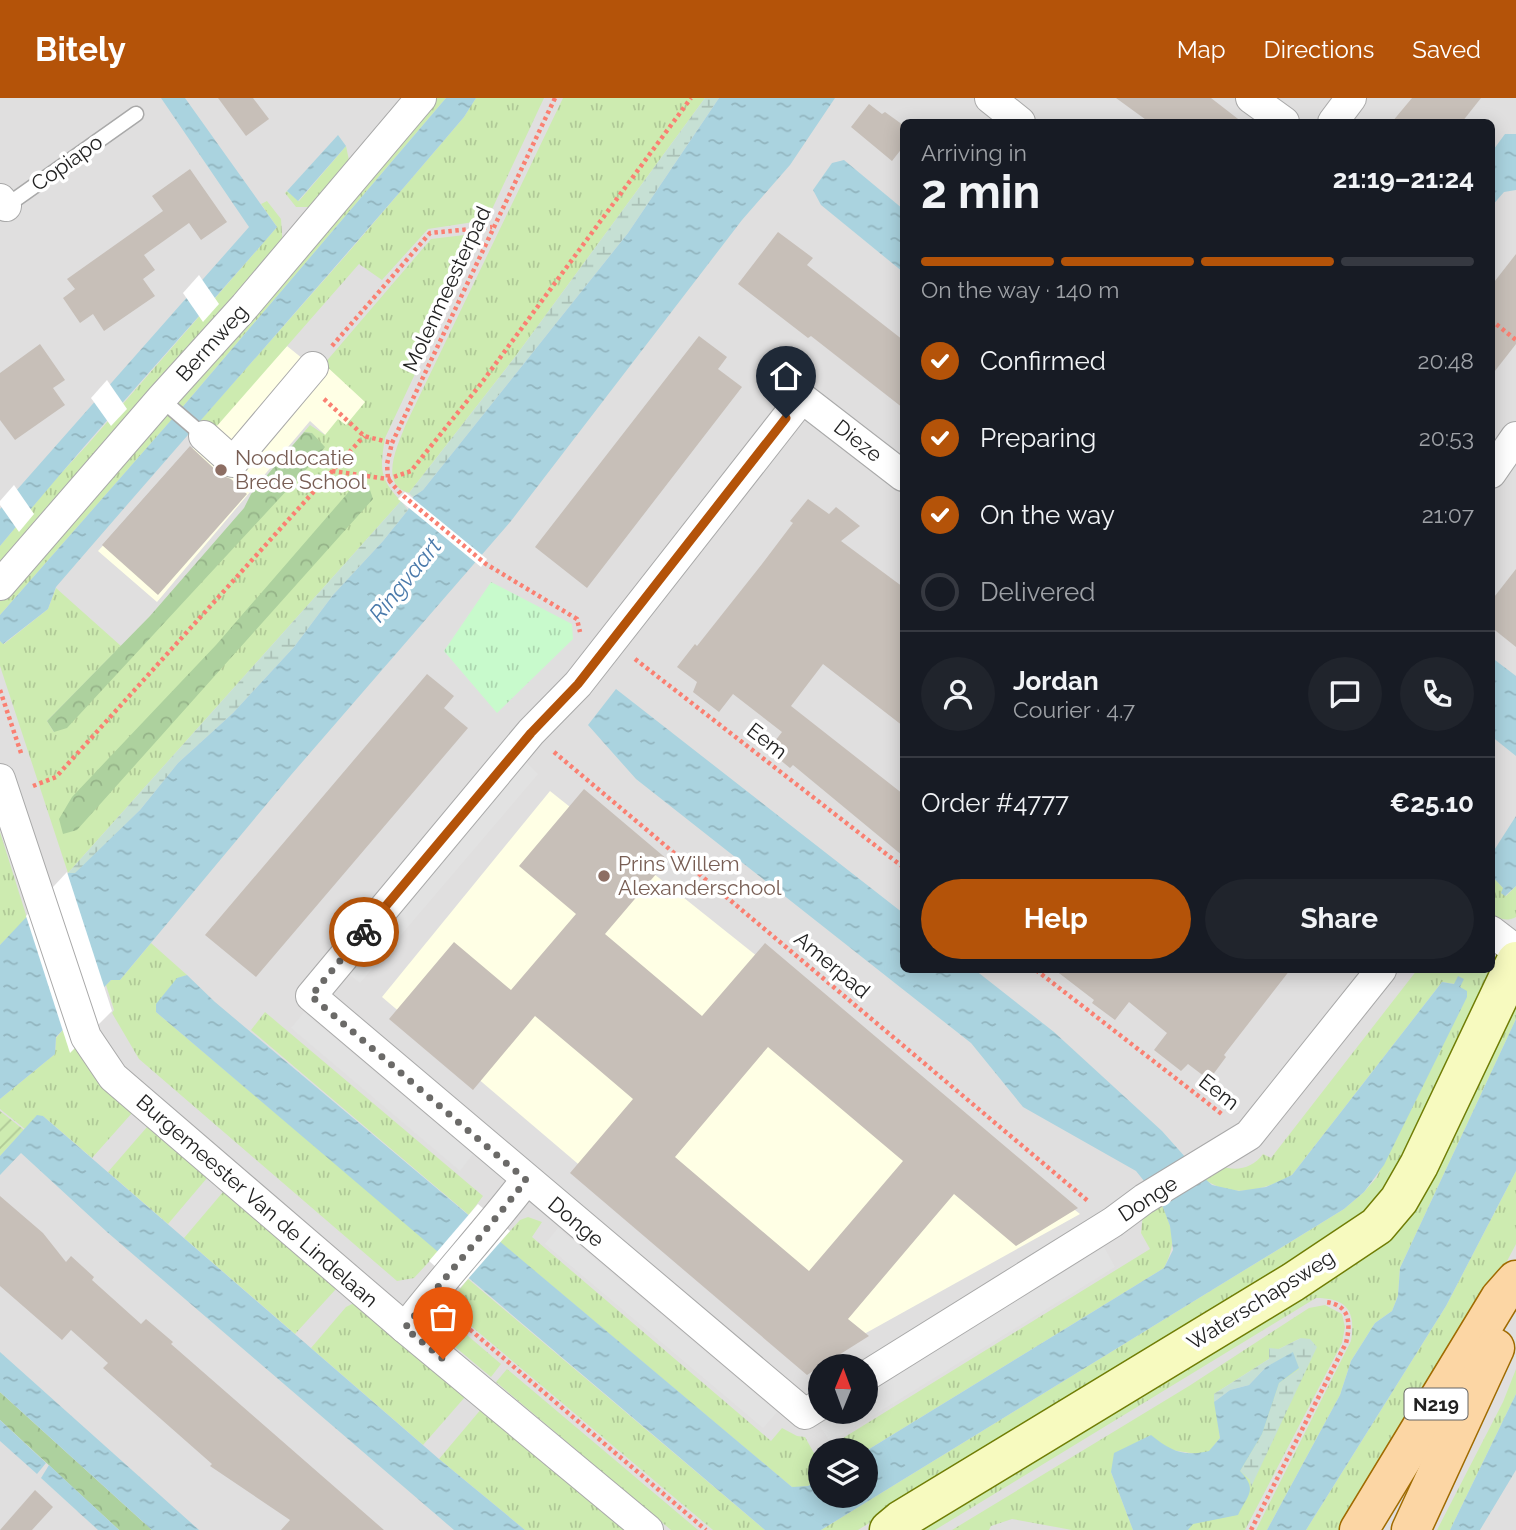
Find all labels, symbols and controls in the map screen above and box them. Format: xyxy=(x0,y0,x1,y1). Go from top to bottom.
text: Bitely xyxy=(35,30,126,69)
text: Map xyxy=(1177,35,1226,64)
text: Directions xyxy=(1264,35,1374,64)
text: Saved xyxy=(1412,35,1481,64)
street label: Copiapo xyxy=(26,129,107,196)
text: Arriving in xyxy=(921,139,1027,166)
text: 21:19–21:24 xyxy=(1333,164,1474,194)
text: 2 min xyxy=(921,165,1040,219)
street label: Molenmeesterpad xyxy=(397,202,496,375)
text: On the way · 140 m xyxy=(921,276,1119,303)
street label: Bermweg xyxy=(171,299,253,386)
icon: check xyxy=(921,342,959,380)
pin xyxy=(756,346,816,418)
text: Confirmed xyxy=(980,346,1106,376)
text: 20:48 xyxy=(1417,347,1474,374)
icon: home xyxy=(767,357,805,395)
street label: Dieze xyxy=(829,414,887,467)
icon: check xyxy=(921,419,959,457)
text: Preparing xyxy=(980,423,1096,453)
text: 20:53 xyxy=(1419,424,1474,451)
place label: Noodlocatie Brede School xyxy=(235,445,367,494)
marker: Noodlocatie Brede School xyxy=(213,462,229,478)
icon: check xyxy=(921,496,959,534)
text: On the way xyxy=(980,500,1115,530)
text: 21:07 xyxy=(1422,501,1474,528)
water label: Ringvaart xyxy=(363,532,447,627)
text: Delivered xyxy=(980,577,1095,607)
button: person xyxy=(921,657,995,731)
button: chat xyxy=(1308,657,1382,731)
button: phone xyxy=(1400,657,1474,731)
text: Jordan xyxy=(1013,666,1099,696)
text: Courier · 4.7 xyxy=(1013,696,1135,723)
street label: Eem xyxy=(742,717,792,764)
text: Order #4777 xyxy=(921,788,1069,818)
text: €25.10 xyxy=(1390,788,1474,818)
place label: Prins Willem Alexanderschool xyxy=(618,851,782,900)
marker: Prins Willem Alexanderschool xyxy=(596,868,612,884)
button: Help xyxy=(921,879,1191,959)
button: Share xyxy=(1205,879,1474,959)
courier xyxy=(329,897,399,967)
icon: bike xyxy=(345,913,383,951)
street label: Amerpad xyxy=(790,926,875,1003)
street label: Eem xyxy=(1194,1068,1244,1115)
street label: Burgemeester Van de Lindelaan xyxy=(131,1089,383,1312)
street label: Donge xyxy=(1114,1170,1182,1227)
street label: Donge xyxy=(543,1191,609,1252)
street label: Waterschapsweg xyxy=(1182,1244,1339,1355)
pin xyxy=(413,1287,473,1359)
icon: bag xyxy=(424,1298,462,1336)
north arrow xyxy=(808,1354,878,1424)
map controls xyxy=(808,1354,878,1508)
road number: N219 xyxy=(1404,1388,1468,1420)
button: layers xyxy=(808,1438,878,1508)

